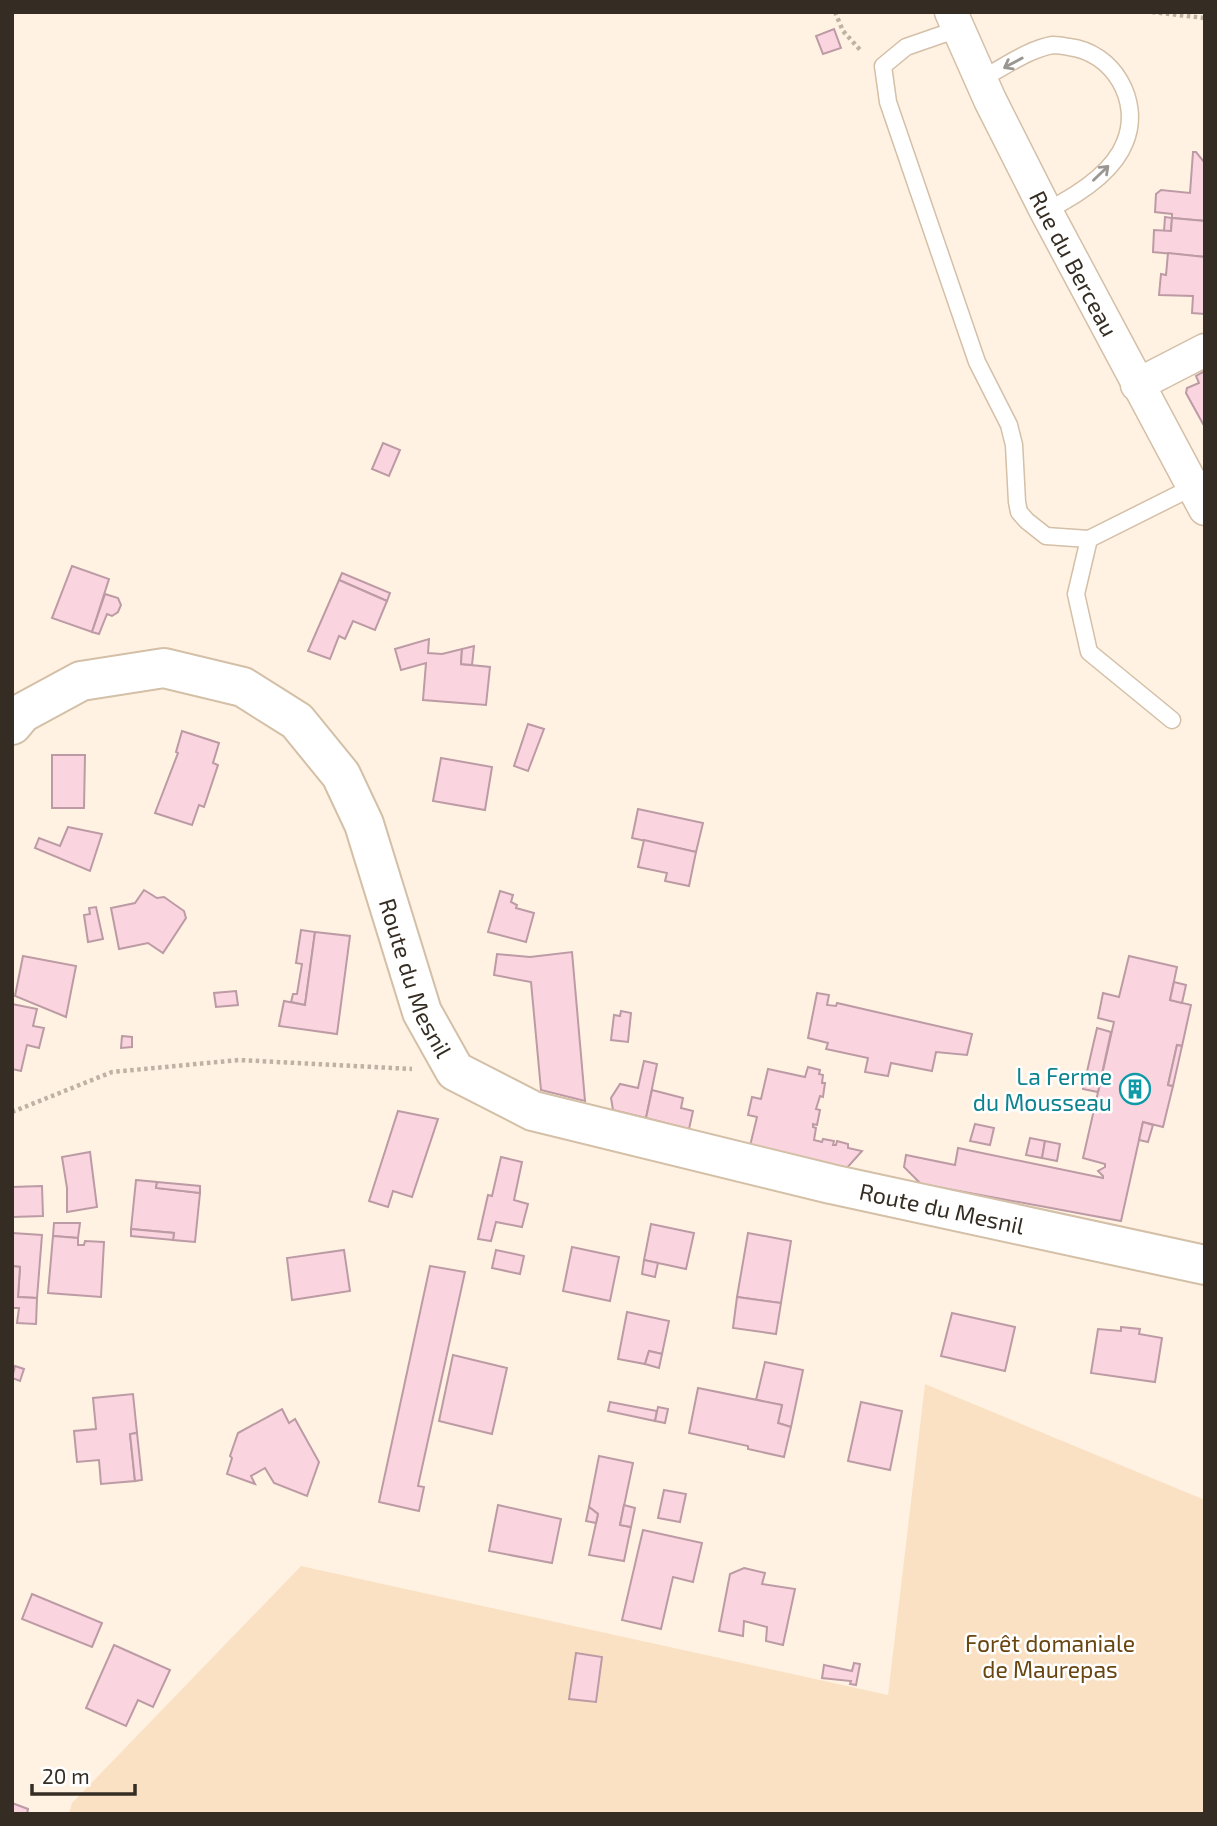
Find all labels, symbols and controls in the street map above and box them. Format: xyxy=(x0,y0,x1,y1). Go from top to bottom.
one-way arrow xyxy=(1003,57,1024,70)
one-way arrow xyxy=(1093,164,1110,181)
street label: Rue du Berceau xyxy=(1024,186,1124,341)
street label: Route du Mesnil xyxy=(374,895,459,1062)
place label: La Ferme du Mousseau xyxy=(973,1062,1112,1116)
building icon: La Ferme du Mousseau xyxy=(1118,1072,1152,1106)
street label: Route du Mesnil xyxy=(857,1177,1027,1240)
park label: Forêt domaniale de Maurepas xyxy=(965,1629,1135,1683)
scale bar xyxy=(32,1752,135,1796)
text: 20 m xyxy=(42,1763,90,1788)

